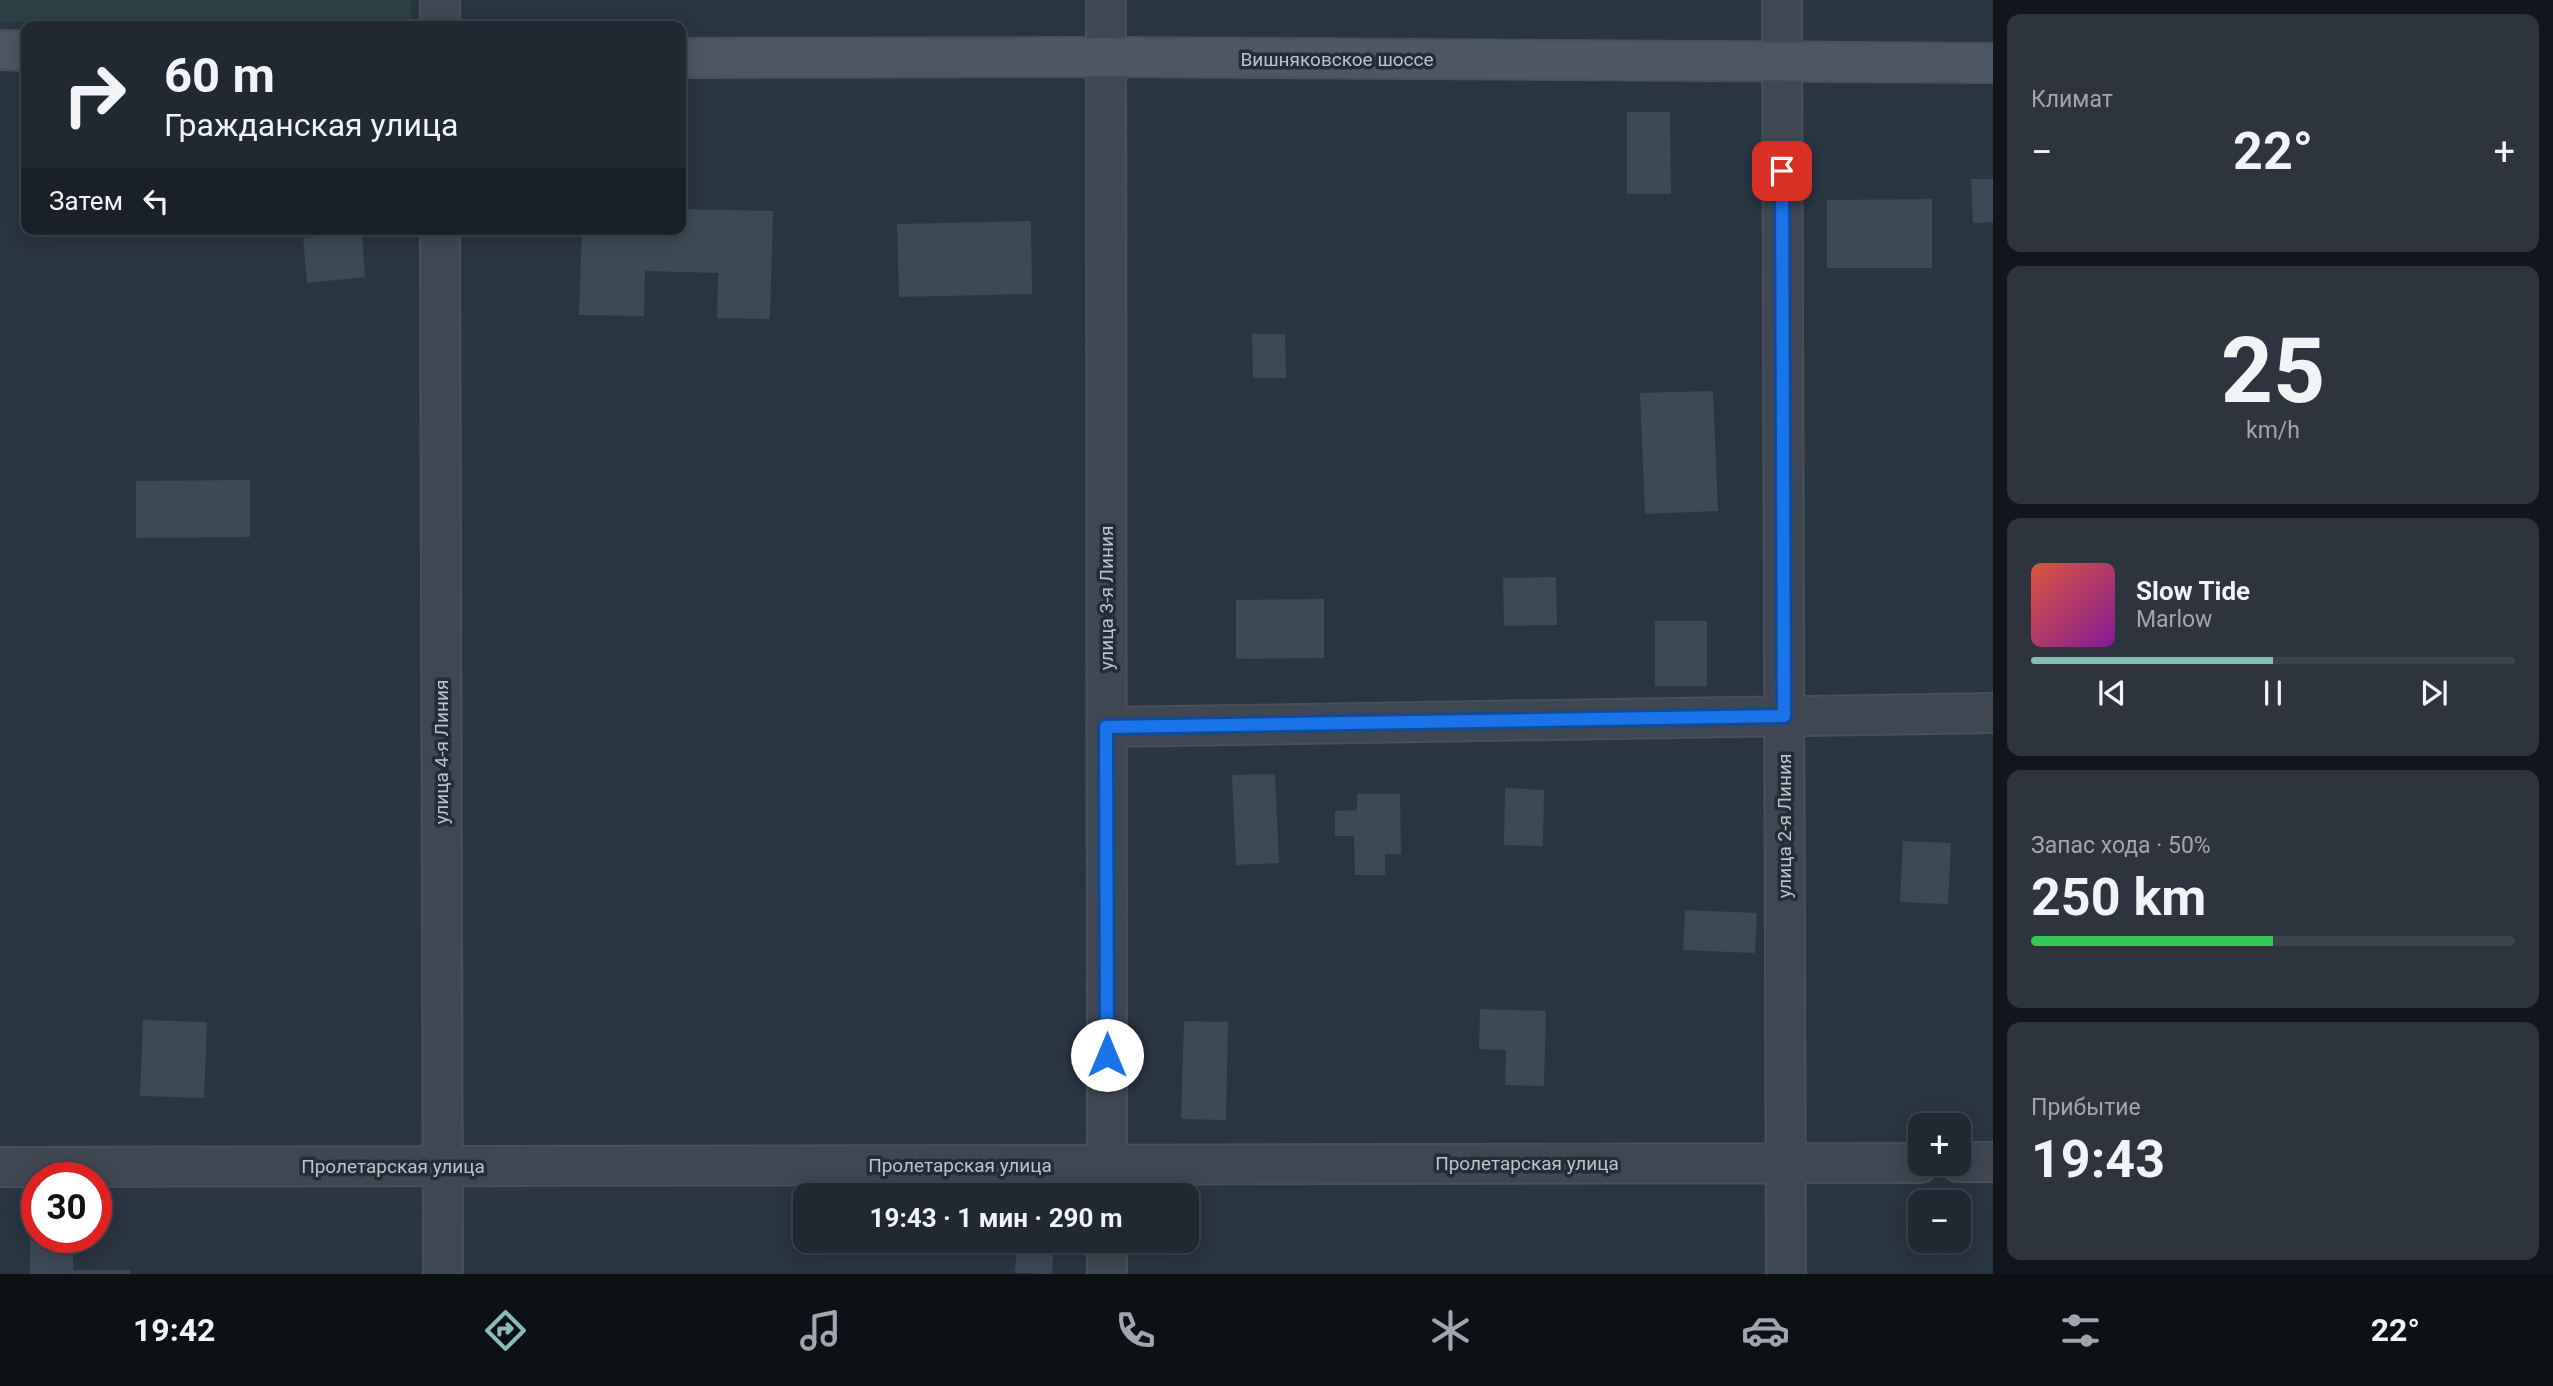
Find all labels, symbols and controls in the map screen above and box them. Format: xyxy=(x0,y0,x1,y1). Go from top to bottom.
text: 60 m xyxy=(164,47,275,104)
street label: Вишняковское шоссе xyxy=(1240,48,1434,71)
icon: right xyxy=(49,49,140,140)
text: Климат xyxy=(2031,86,2113,113)
text: Гражданская улица xyxy=(164,106,458,144)
text: 22° xyxy=(2233,121,2313,182)
text: − xyxy=(2031,130,2053,174)
text: + xyxy=(2493,130,2515,174)
pin xyxy=(1752,141,1812,201)
icon: arrive xyxy=(1763,152,1801,190)
icon: left xyxy=(137,182,175,220)
text: Затем xyxy=(49,186,123,216)
text: 25 xyxy=(2221,318,2325,424)
text: km/h xyxy=(2246,417,2300,444)
street label: улица 3-я Линия xyxy=(1095,526,1118,670)
text: Slow Tide xyxy=(2136,576,2250,606)
text: Marlow xyxy=(2136,606,2212,633)
icon: previous xyxy=(2093,674,2131,712)
icon: pause xyxy=(2254,674,2292,712)
icon: next xyxy=(2415,674,2453,712)
street label: улица 4-я Линия xyxy=(430,680,453,824)
street label: улица 2-я Линия xyxy=(1773,754,1796,898)
text: Запас хода · 50% xyxy=(2031,832,2211,859)
text: 250 km xyxy=(2031,867,2206,928)
position arrow xyxy=(1070,1018,1144,1092)
text: Прибытие xyxy=(2031,1094,2141,1121)
map controls xyxy=(1908,1113,1971,1253)
button: + xyxy=(1908,1113,1971,1176)
text: 19:43 xyxy=(2031,1129,2165,1190)
street label: Пролетарская улица xyxy=(1435,1152,1619,1175)
street label: Пролетарская улица xyxy=(868,1154,1052,1177)
street label: Пролетарская улица xyxy=(301,1155,485,1178)
speed limit sign: 30 xyxy=(21,1162,112,1253)
button: − xyxy=(1908,1190,1971,1253)
text: 19:43 · 1 мин · 290 m xyxy=(870,1203,1122,1233)
icon: directions xyxy=(481,1306,530,1355)
icon: music xyxy=(796,1306,845,1355)
icon: phone xyxy=(1111,1306,1160,1355)
icon: climate xyxy=(1426,1306,1475,1355)
icon: car xyxy=(1741,1306,1790,1355)
icon: filters xyxy=(2056,1306,2105,1355)
text: 19:42 xyxy=(133,1311,215,1349)
text: 22° xyxy=(2371,1311,2420,1349)

